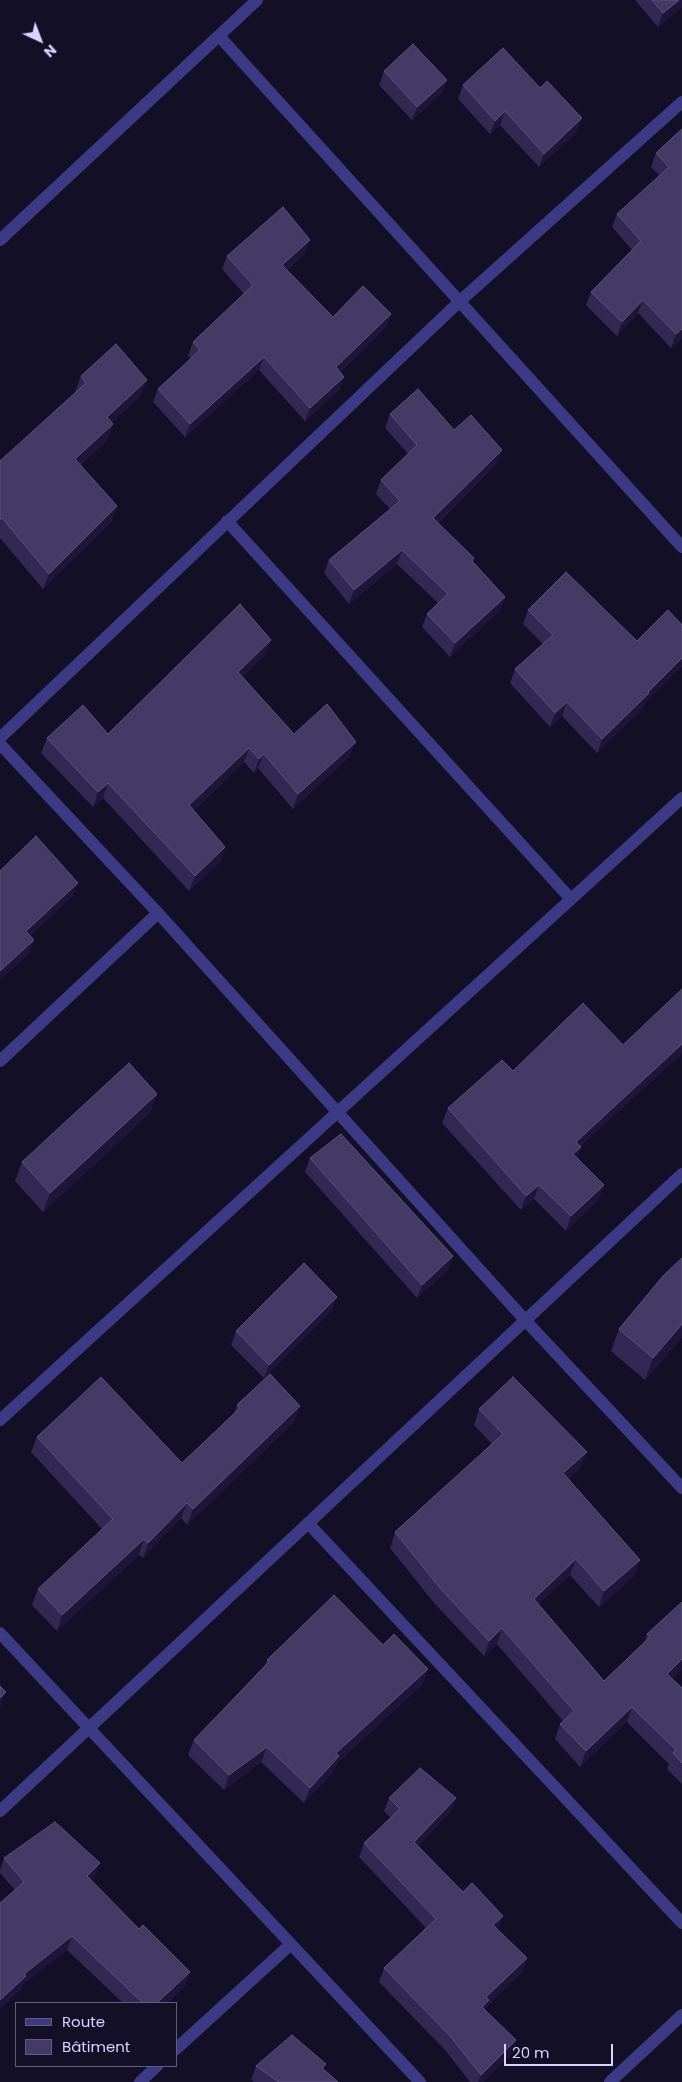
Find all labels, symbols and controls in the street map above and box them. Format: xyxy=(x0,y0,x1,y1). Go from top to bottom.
north arrow xyxy=(15,15,65,65)
text: N xyxy=(40,40,61,62)
legend xyxy=(15,2002,178,2067)
text: Route xyxy=(62,2011,105,2032)
scale bar xyxy=(507,2034,616,2066)
text: Bâtiment xyxy=(62,2036,130,2057)
text: 20 m xyxy=(512,2042,550,2063)

